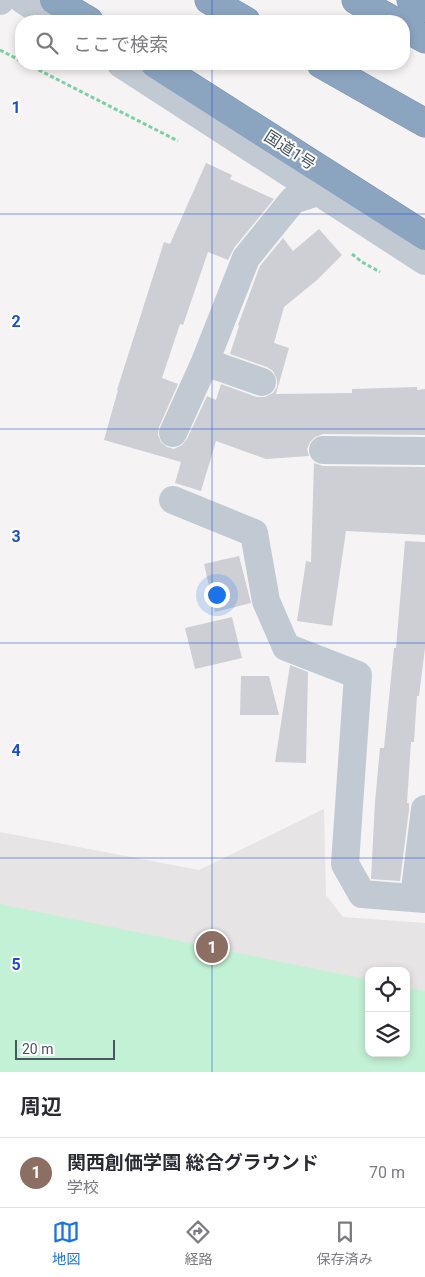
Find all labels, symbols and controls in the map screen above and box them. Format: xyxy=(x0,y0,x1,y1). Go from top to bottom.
search box xyxy=(15,15,410,70)
icon: search xyxy=(33,29,61,57)
text: ここで検索 xyxy=(73,33,168,56)
text: 1 xyxy=(11,98,21,117)
street label: 国道1号 xyxy=(261,127,319,173)
text: 2 xyxy=(11,312,21,331)
text: 3 xyxy=(11,527,21,546)
your location xyxy=(204,582,230,608)
text: 4 xyxy=(11,741,21,760)
pin: 1 xyxy=(196,928,228,966)
text: 5 xyxy=(11,955,21,974)
map controls xyxy=(365,967,410,1057)
button: locate xyxy=(365,967,410,1012)
button: layers xyxy=(365,1012,410,1057)
scale bar xyxy=(15,1037,115,1060)
text: 20 m xyxy=(22,1041,54,1057)
text: 周辺 xyxy=(20,1095,62,1119)
text: 関西創価学園 総合グラウンド xyxy=(67,1151,319,1174)
text: 1 xyxy=(31,1163,41,1182)
text: 70 m xyxy=(369,1163,405,1182)
text: 学校 xyxy=(67,1178,99,1197)
tab: 地図 xyxy=(52,1218,80,1268)
tab: 経路 xyxy=(184,1218,212,1268)
tab: 保存済み xyxy=(317,1218,373,1268)

